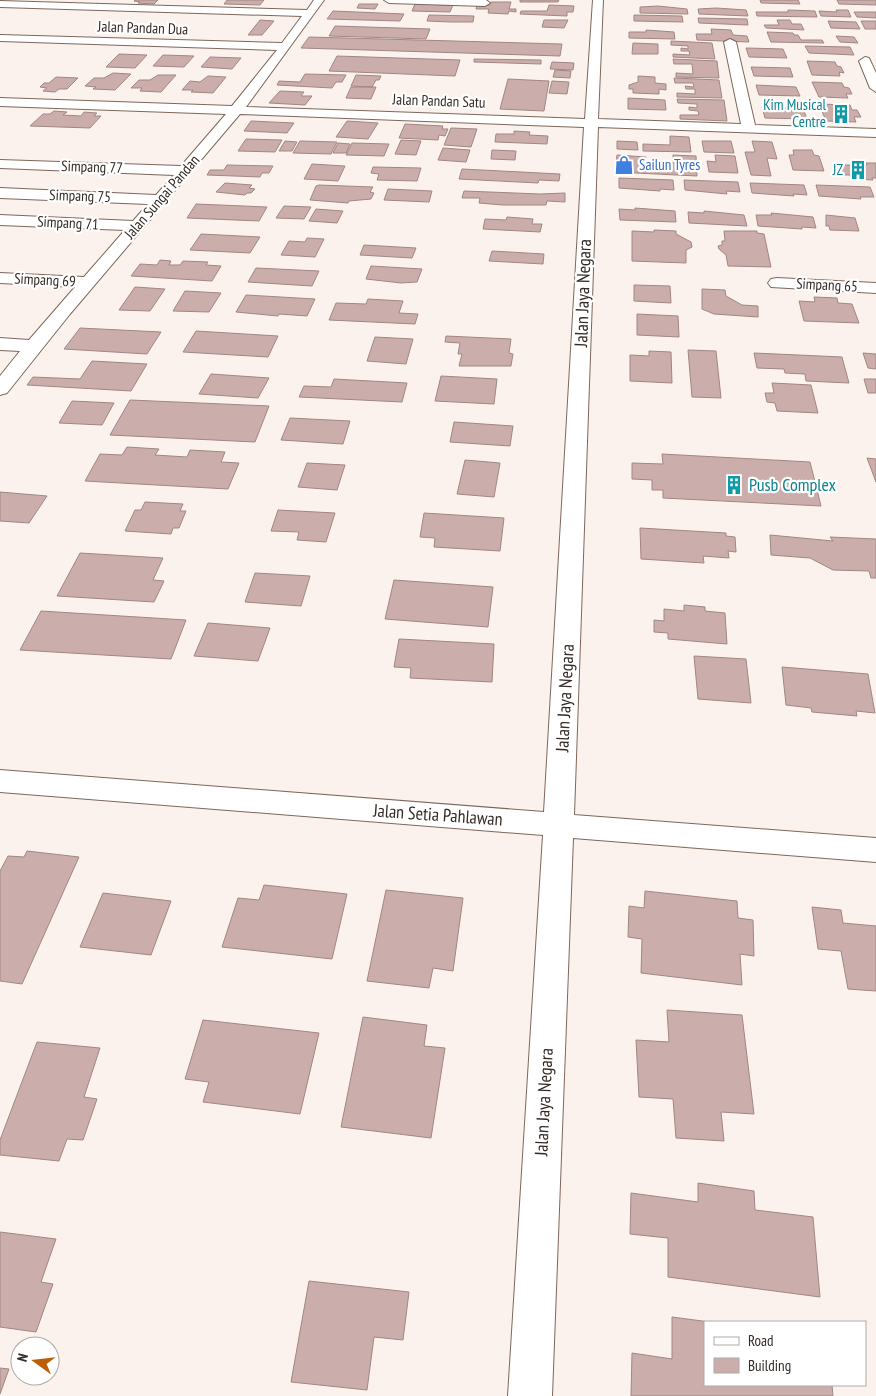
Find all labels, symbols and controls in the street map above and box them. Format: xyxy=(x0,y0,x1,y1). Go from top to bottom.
street label: Jalan Pandan Dua xyxy=(96,16,189,39)
street label: Jalan Pandan Satu xyxy=(391,89,486,112)
place label: Kim Musical Centre xyxy=(763,95,826,131)
building icon: Kim Musical Centre xyxy=(830,103,852,125)
street label: Jalan Sungai Pandan xyxy=(119,151,203,243)
shop icon: Sailun Tyres xyxy=(613,154,635,176)
place label: Sailun Tyres xyxy=(639,155,700,174)
street label: Simpang 77 xyxy=(61,156,123,177)
building icon: JZ xyxy=(847,159,869,181)
place label: JZ xyxy=(832,160,843,179)
street label: Simpang 75 xyxy=(49,185,111,206)
street label: Simpang 71 xyxy=(37,211,99,234)
street label: Jalan Jaya Negara xyxy=(569,239,596,348)
street label: Simpang 69 xyxy=(14,268,76,291)
street label: Simpang 65 xyxy=(796,273,858,296)
place label: Pusb Complex xyxy=(749,473,837,496)
building icon: Pusb Complex xyxy=(723,474,745,496)
street label: Jalan Jaya Negara xyxy=(550,643,579,754)
street label: Jalan Setia Pahlawan xyxy=(372,798,503,830)
street label: Jalan Jaya Negara xyxy=(529,1047,558,1158)
legend xyxy=(704,1321,866,1386)
text: Road xyxy=(748,1331,774,1350)
north arrow xyxy=(10,1336,60,1386)
text: N xyxy=(13,1352,32,1364)
text: Building xyxy=(748,1356,791,1375)

